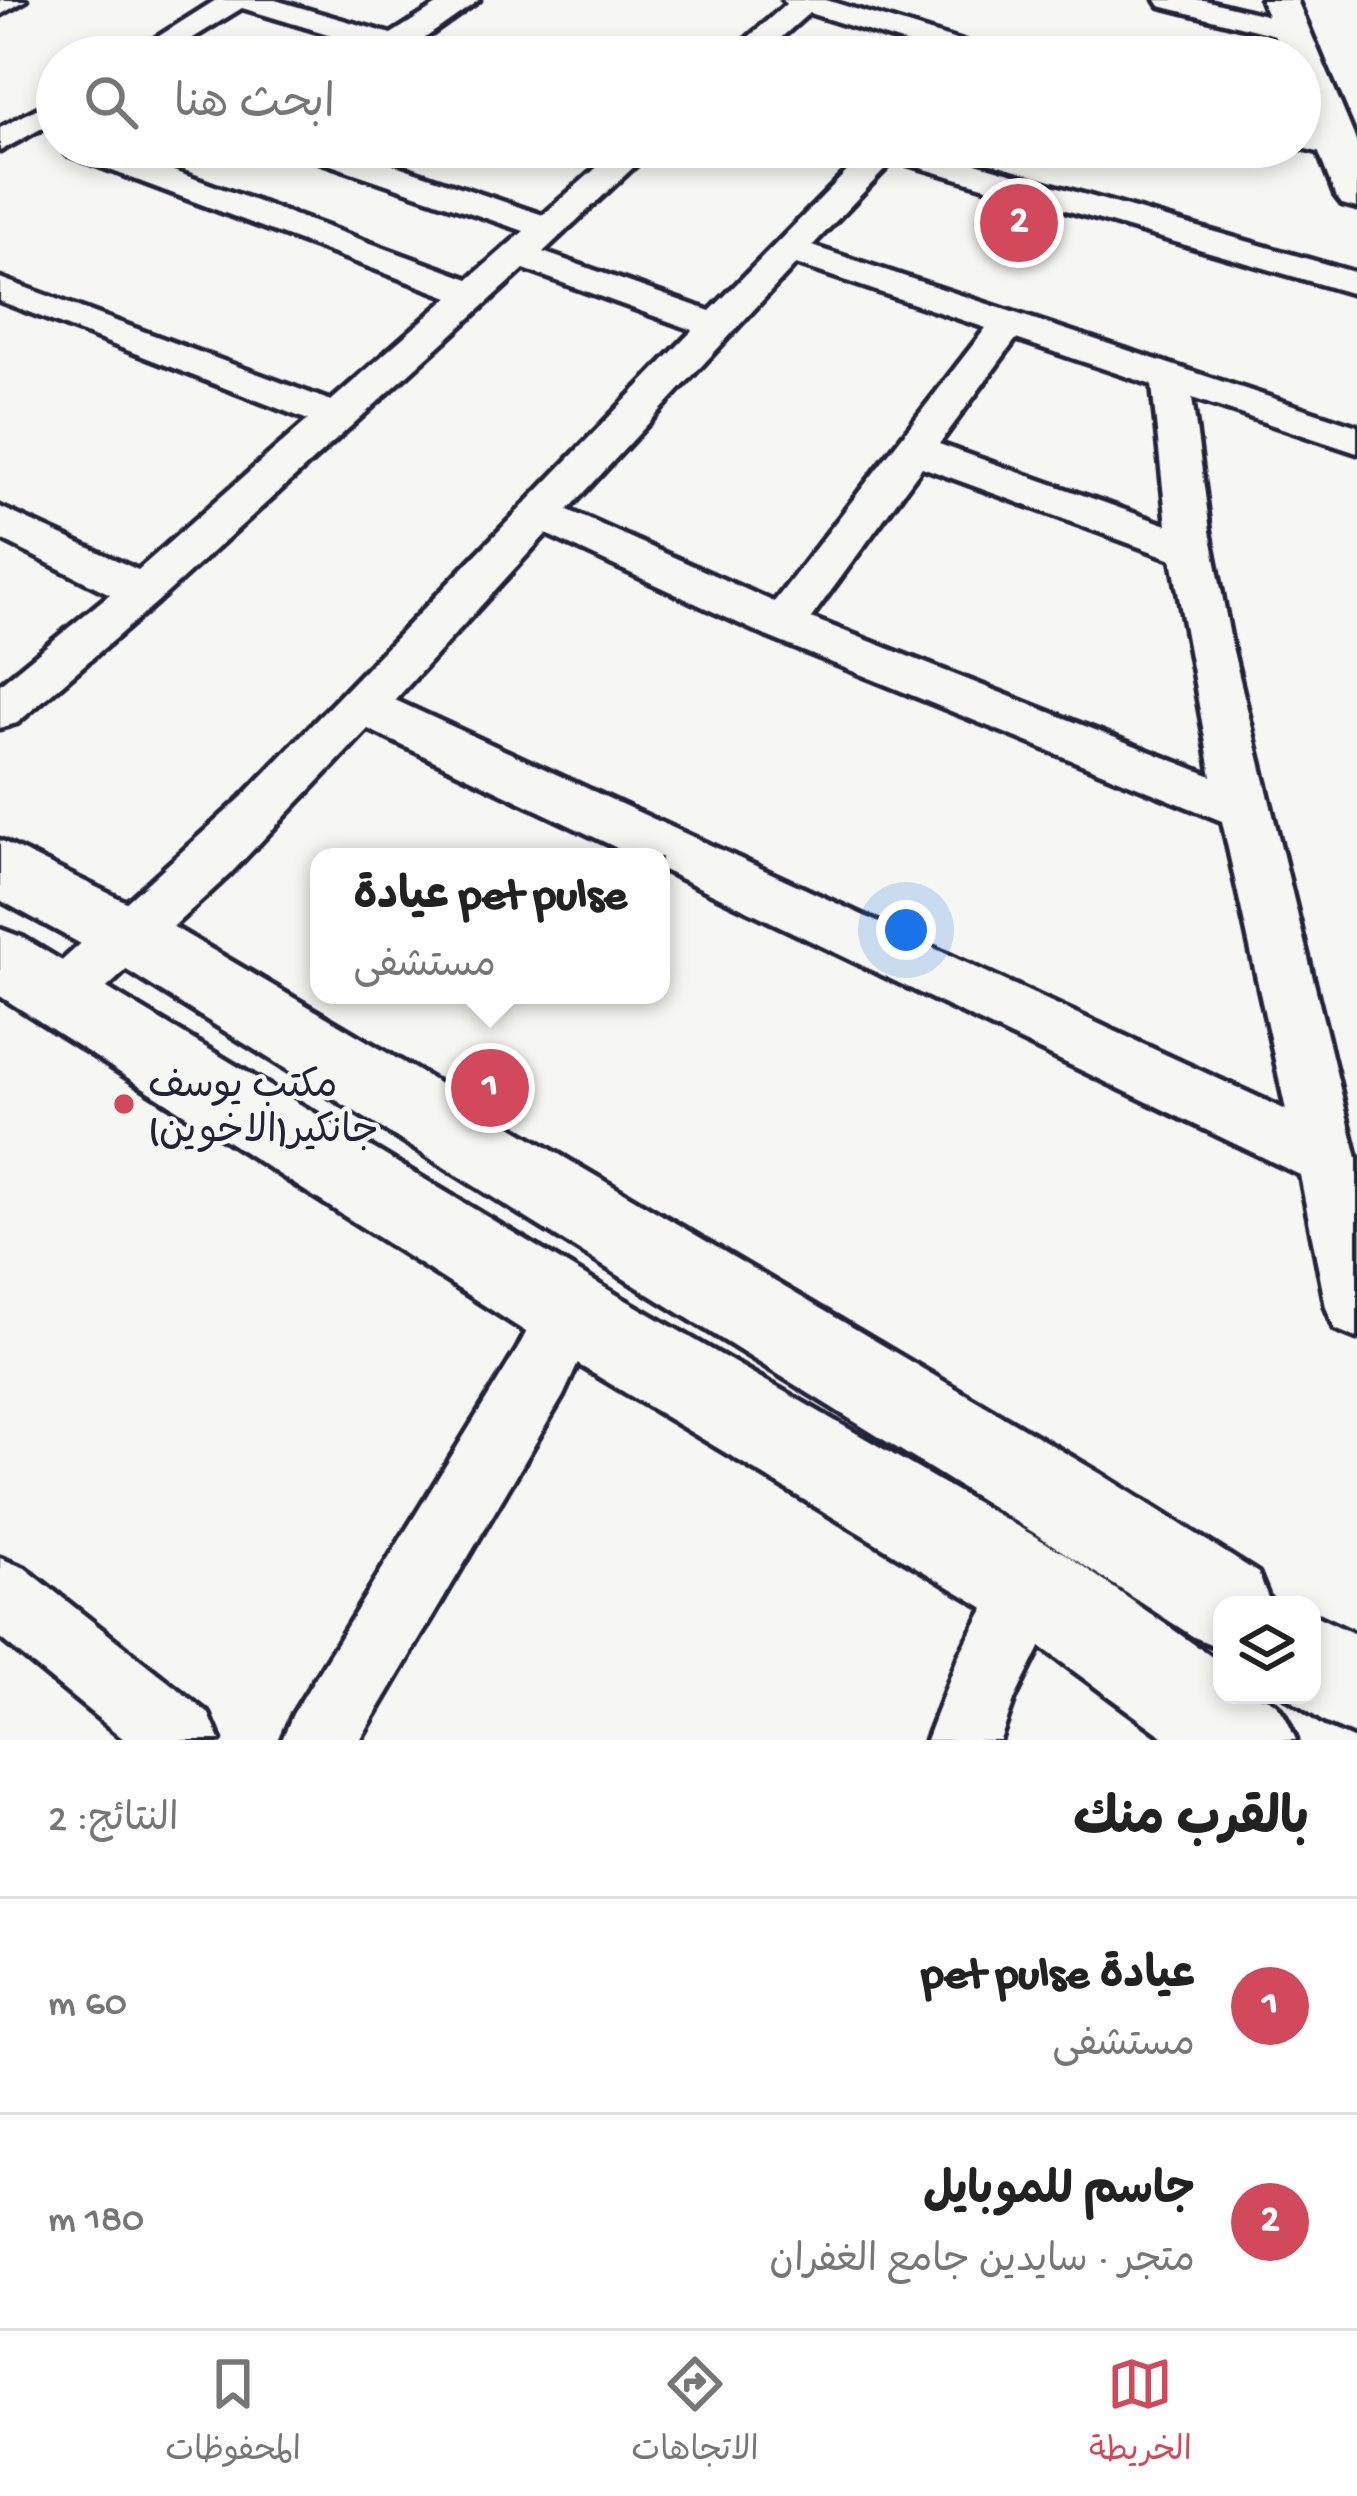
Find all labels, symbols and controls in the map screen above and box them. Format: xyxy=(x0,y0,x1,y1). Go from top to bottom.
search box xyxy=(36,36,1321,168)
icon: search xyxy=(78,69,144,135)
text: ابحث هنا xyxy=(174,80,335,133)
pin: 2 xyxy=(980,178,1058,268)
popup xyxy=(310,848,670,1004)
text: عيادة pet pulse xyxy=(353,872,627,925)
your location xyxy=(876,900,936,960)
text: مستشفى xyxy=(353,945,496,991)
pin: 1 xyxy=(451,1043,529,1133)
place label: مكتب يوسف جانكير(الاخوين) xyxy=(148,1066,379,1157)
marker: مكتب يوسف جانكير(الاخوين) xyxy=(111,1091,137,1117)
map controls xyxy=(1213,1596,1321,1704)
button: layers xyxy=(1213,1596,1321,1704)
text: بالقرب منك xyxy=(1073,1793,1309,1853)
text: النتائج: 2 xyxy=(48,1799,179,1845)
text: عيادة pet pulse xyxy=(922,1951,1195,2004)
text: 60 m xyxy=(48,1983,127,2029)
text: 1 xyxy=(1262,1983,1278,2029)
text: مستشفى xyxy=(1052,2024,1195,2070)
text: جاسم للموبايل xyxy=(923,2167,1195,2220)
text: 180 m xyxy=(48,2199,144,2245)
text: 2 xyxy=(1260,2199,1280,2245)
text: متجر · سايدين جامع الغفران xyxy=(769,2240,1195,2286)
tab: المحفوظات xyxy=(165,2351,301,2477)
tab: الاتجاهات xyxy=(631,2351,759,2477)
tab: الخريطة xyxy=(1089,2351,1192,2477)

